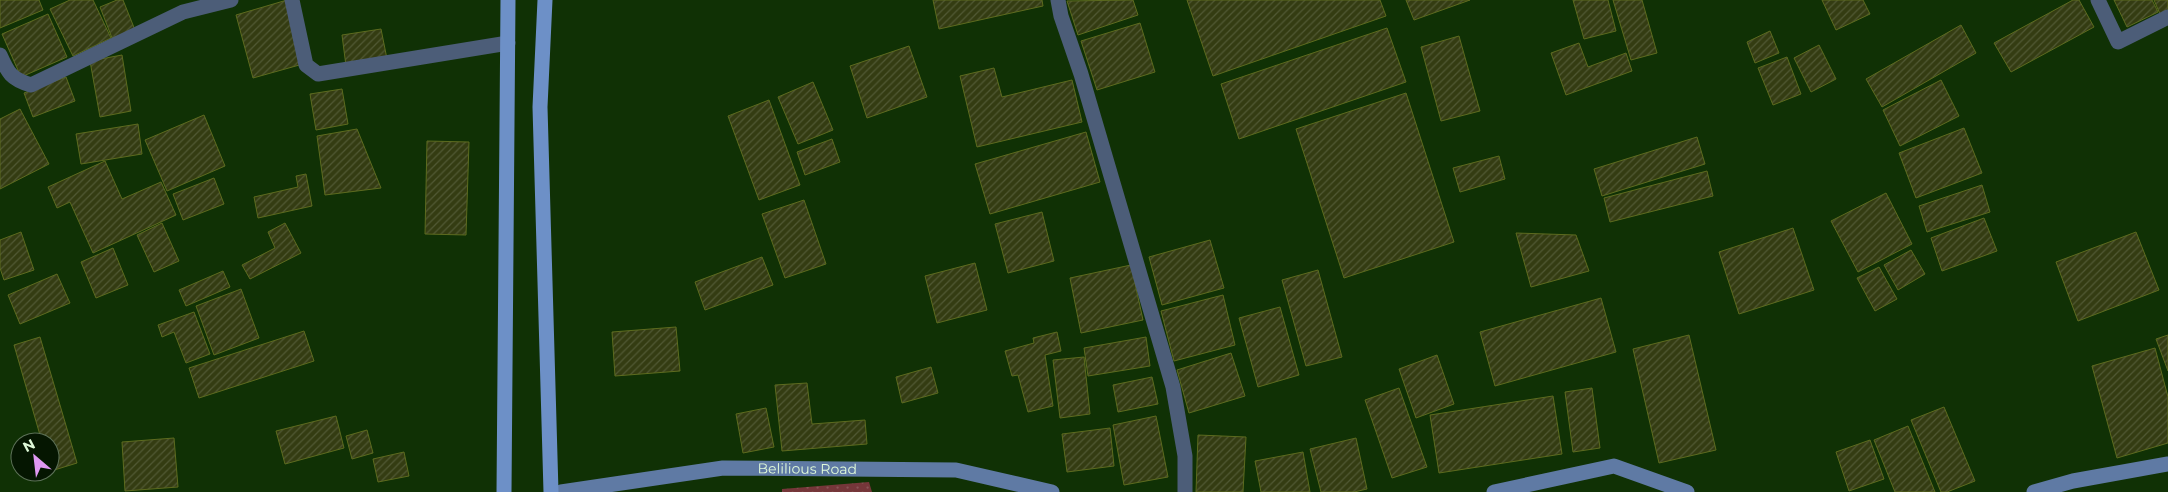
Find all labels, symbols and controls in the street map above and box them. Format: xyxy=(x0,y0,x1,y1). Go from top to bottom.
north arrow xyxy=(10,432,60,482)
text: N xyxy=(20,435,38,456)
street label: Belilious Road xyxy=(757,459,857,478)

